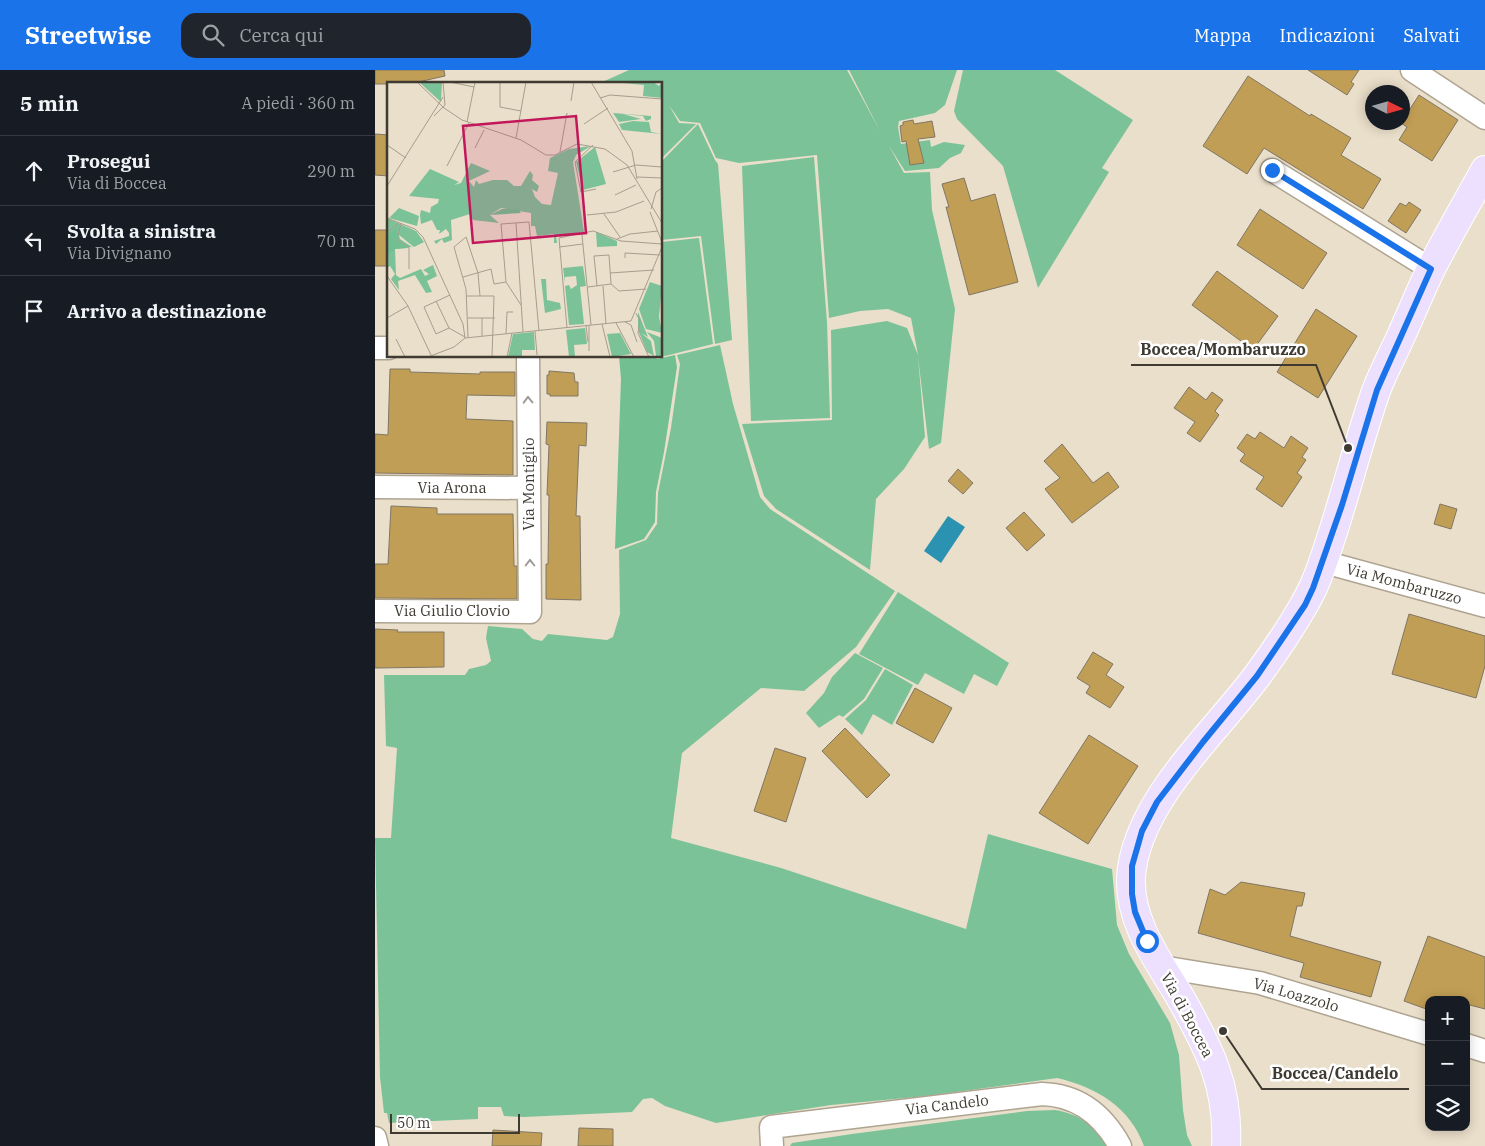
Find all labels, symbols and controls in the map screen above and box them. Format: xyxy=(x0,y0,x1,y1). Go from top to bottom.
search box xyxy=(181,13,531,58)
text: Streetwise xyxy=(25,19,151,51)
icon: search xyxy=(199,21,227,49)
text: Cerca qui xyxy=(239,23,324,47)
text: Mappa xyxy=(1194,24,1252,47)
text: Indicazioni xyxy=(1280,24,1375,47)
text: Salvati xyxy=(1403,24,1460,47)
inset map xyxy=(387,82,663,358)
north arrow xyxy=(1365,85,1410,130)
text: 5 min xyxy=(20,89,79,117)
text: A piedi · 360 m xyxy=(242,93,355,113)
text: Prosegui xyxy=(67,149,150,173)
icon: ahead xyxy=(20,157,48,185)
route end xyxy=(1261,159,1284,182)
text: 290 m xyxy=(307,161,355,181)
text: Via di Boccea xyxy=(67,173,167,193)
text: Svolta a sinistra xyxy=(67,219,216,243)
icon: left xyxy=(20,227,48,255)
text: 70 m xyxy=(317,231,355,251)
text: Via Divignano xyxy=(67,243,172,263)
icon: arrive xyxy=(20,297,48,325)
text: Arrivo a destinazione xyxy=(67,299,266,323)
callout: Boccea/Mombaruzzo xyxy=(1131,334,1316,365)
text: Boccea/Mombaruzzo xyxy=(1140,339,1306,359)
one-way arrow xyxy=(523,396,533,404)
street label: Via Montiglio xyxy=(519,437,538,531)
street label: Via Arona xyxy=(417,478,487,497)
one-way arrow xyxy=(525,559,535,566)
street label: Via Mombaruzzo xyxy=(1344,559,1464,608)
street label: Via Giulio Clovio xyxy=(394,601,510,620)
route start xyxy=(1136,930,1159,953)
street label: Via di Boccea xyxy=(1157,969,1218,1061)
street label: Via Loazzolo xyxy=(1251,973,1341,1016)
map controls xyxy=(1425,996,1470,1131)
button: + xyxy=(1425,996,1470,1041)
button: − xyxy=(1425,1041,1470,1086)
callout: Boccea/Candelo xyxy=(1262,1058,1409,1089)
text: Boccea/Candelo xyxy=(1272,1063,1398,1083)
button: layers xyxy=(1425,1086,1470,1131)
street label: Via Candelo xyxy=(904,1090,990,1119)
scale bar xyxy=(390,1111,520,1134)
text: 50 m xyxy=(397,1114,430,1132)

